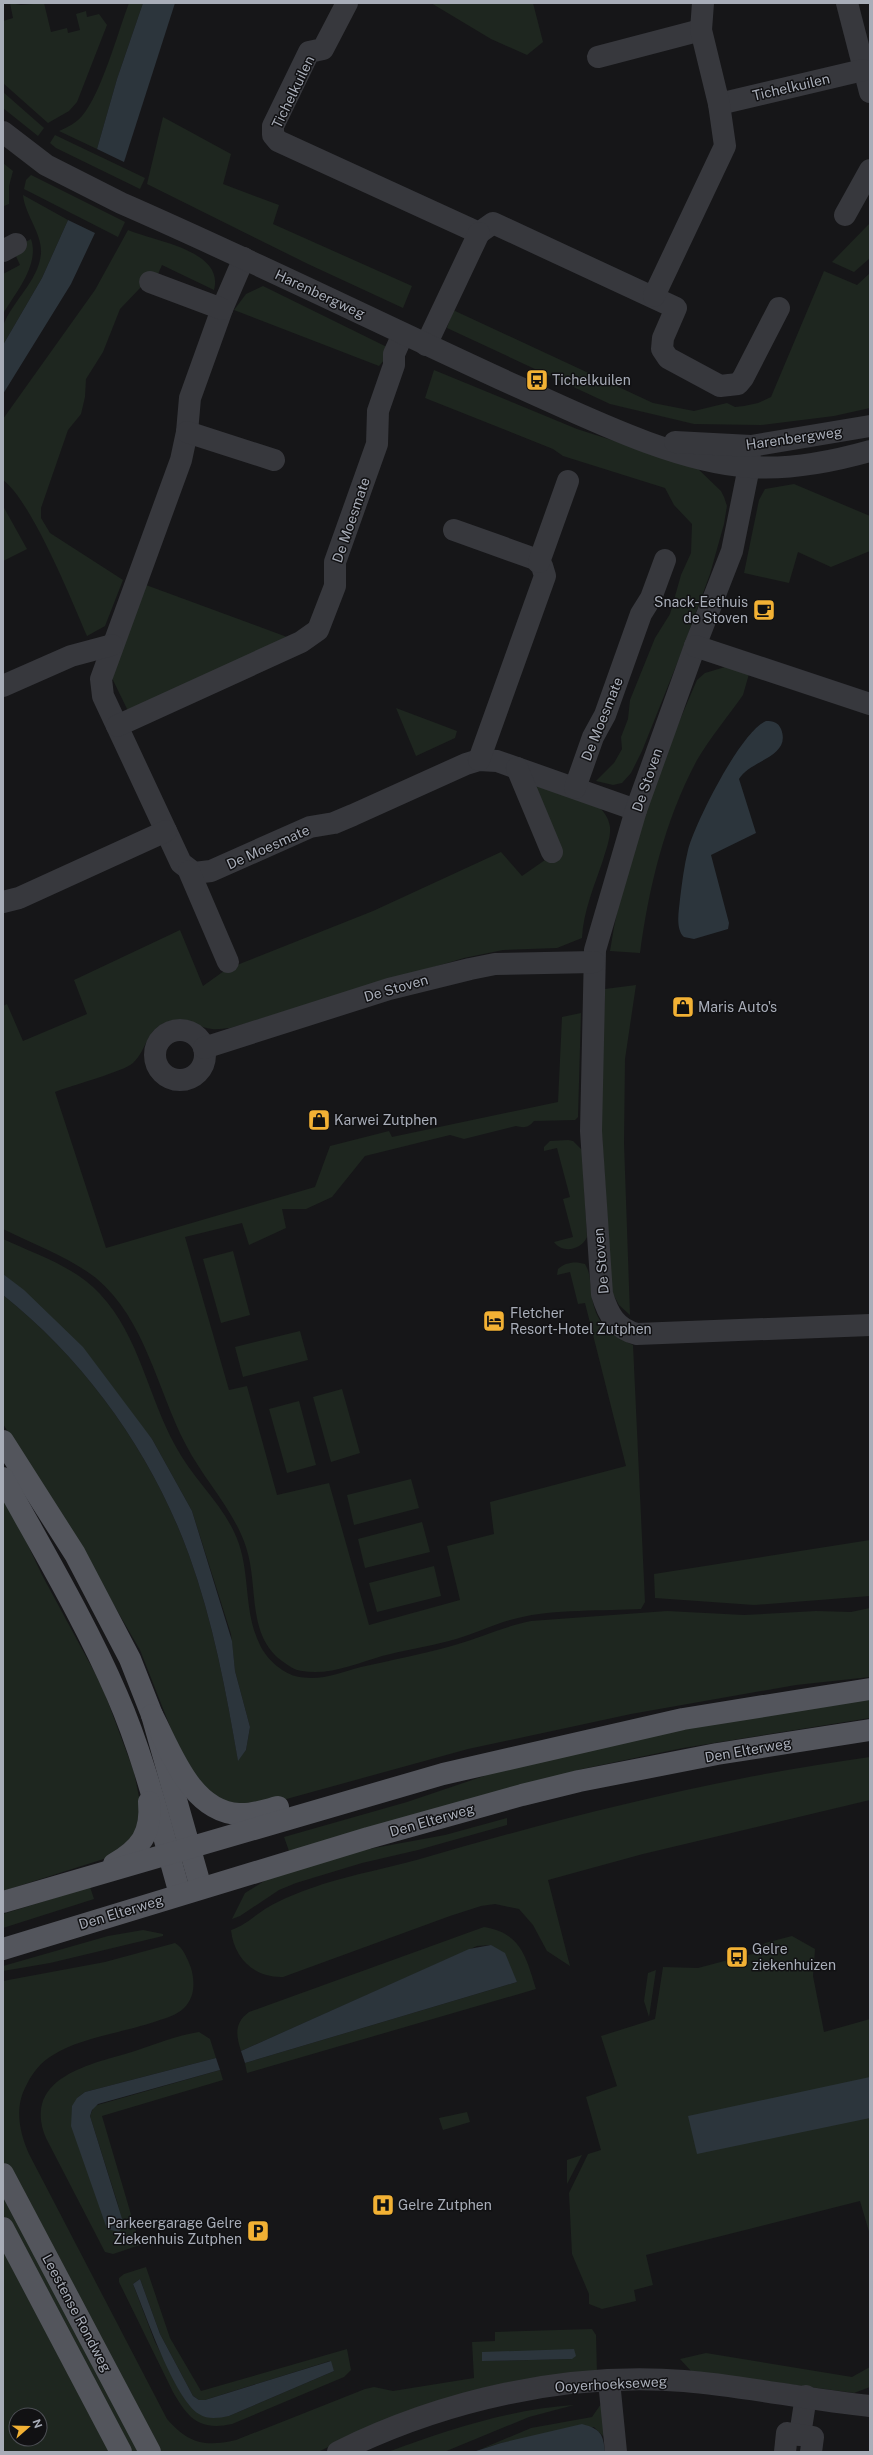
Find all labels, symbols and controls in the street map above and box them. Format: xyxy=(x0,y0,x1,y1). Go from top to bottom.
street label: Tichelkuilen xyxy=(269,53,317,131)
street label: Tichelkuilen xyxy=(751,70,831,104)
street label: Harenbergweg xyxy=(272,266,368,322)
bus stop icon: Tichelkuilen xyxy=(524,367,550,393)
place label: Tichelkuilen xyxy=(552,372,631,388)
street label: Harenbergweg xyxy=(745,423,844,453)
street label: De Moesmate xyxy=(329,475,373,565)
place label: Snack-Eethuis de Stoven xyxy=(654,594,748,626)
cafe icon: Snack-Eethuis de Stoven xyxy=(751,597,777,623)
street label: De Moesmate xyxy=(578,675,626,763)
street label: De Stoven xyxy=(629,746,665,814)
street label: De Moesmate xyxy=(224,822,312,872)
street label: De Stoven xyxy=(362,971,430,1005)
shop icon: Maris Auto's xyxy=(670,994,696,1020)
place label: Maris Auto's xyxy=(698,999,777,1015)
shop icon: Karwei Zutphen xyxy=(306,1107,332,1133)
place label: Karwei Zutphen xyxy=(334,1112,437,1128)
street label: De Stoven xyxy=(590,1227,612,1295)
place label: Fletcher Resort-Hotel Zutphen xyxy=(510,1305,652,1337)
hotel icon: Fletcher Resort-Hotel Zutphen xyxy=(481,1308,507,1334)
street label: Den Elterweg xyxy=(703,1734,793,1765)
street label: Den Elterweg xyxy=(388,1800,477,1840)
street label: Den Elterweg xyxy=(77,1891,165,1932)
place label: Gelre ziekenhuizen xyxy=(752,1941,836,1973)
bus stop icon: Gelre ziekenhuizen xyxy=(724,1944,750,1970)
hospital icon: Gelre Zutphen xyxy=(370,2192,396,2218)
place label: Gelre Zutphen xyxy=(398,2197,492,2213)
place label: Parkeergarage Gelre Ziekenhuis Zutphen xyxy=(107,2215,242,2247)
parking icon: Parkeergarage Gelre Ziekenhuis Zutphen xyxy=(245,2218,271,2244)
street label: Leestense Rondweg xyxy=(39,2251,115,2375)
street label: Ooyerhoekseweg xyxy=(554,2373,668,2395)
north arrow xyxy=(8,2407,48,2447)
text: N xyxy=(30,2417,45,2430)

